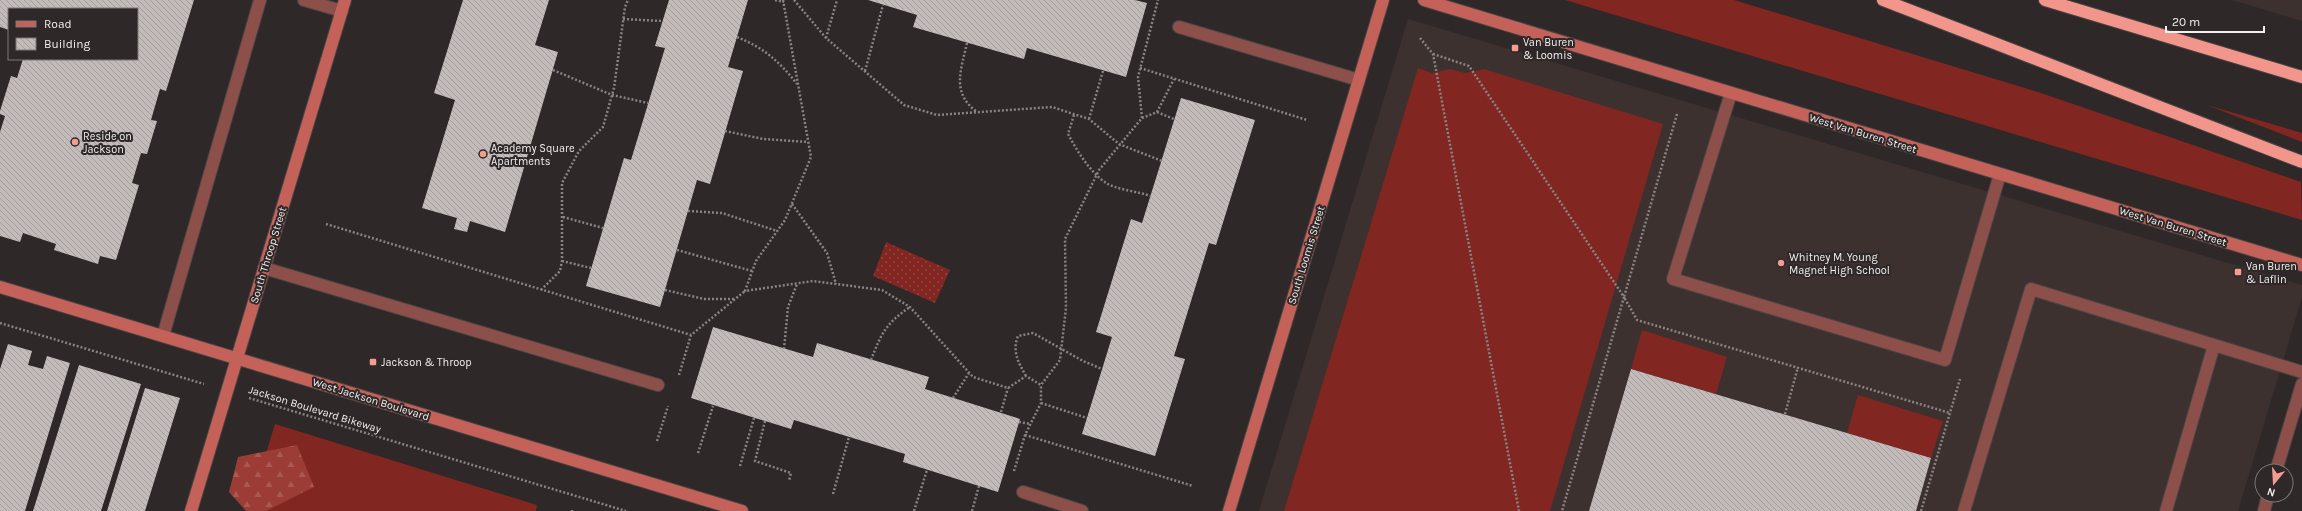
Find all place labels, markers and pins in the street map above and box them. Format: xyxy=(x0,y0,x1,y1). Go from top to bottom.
place label: Van Buren & Loomis xyxy=(1523,36,1574,62)
marker: Van Buren & Loomis xyxy=(1510,43,1520,53)
place label: Reside on Jackson xyxy=(83,130,132,156)
marker: Reside on Jackson xyxy=(70,137,80,147)
place label: Academy Square Apartments xyxy=(491,142,575,168)
marker: Academy Square Apartments xyxy=(478,149,488,159)
place label: Whitney M. Young Magnet High School xyxy=(1789,251,1890,277)
marker: Whitney M. Young Magnet High School xyxy=(1776,258,1786,268)
place label: Van Buren & Laflin xyxy=(2246,260,2297,286)
marker: Van Buren & Laflin xyxy=(2233,267,2243,277)
place label: Jackson & Throop xyxy=(381,356,472,369)
marker: Jackson & Throop xyxy=(368,357,378,367)

